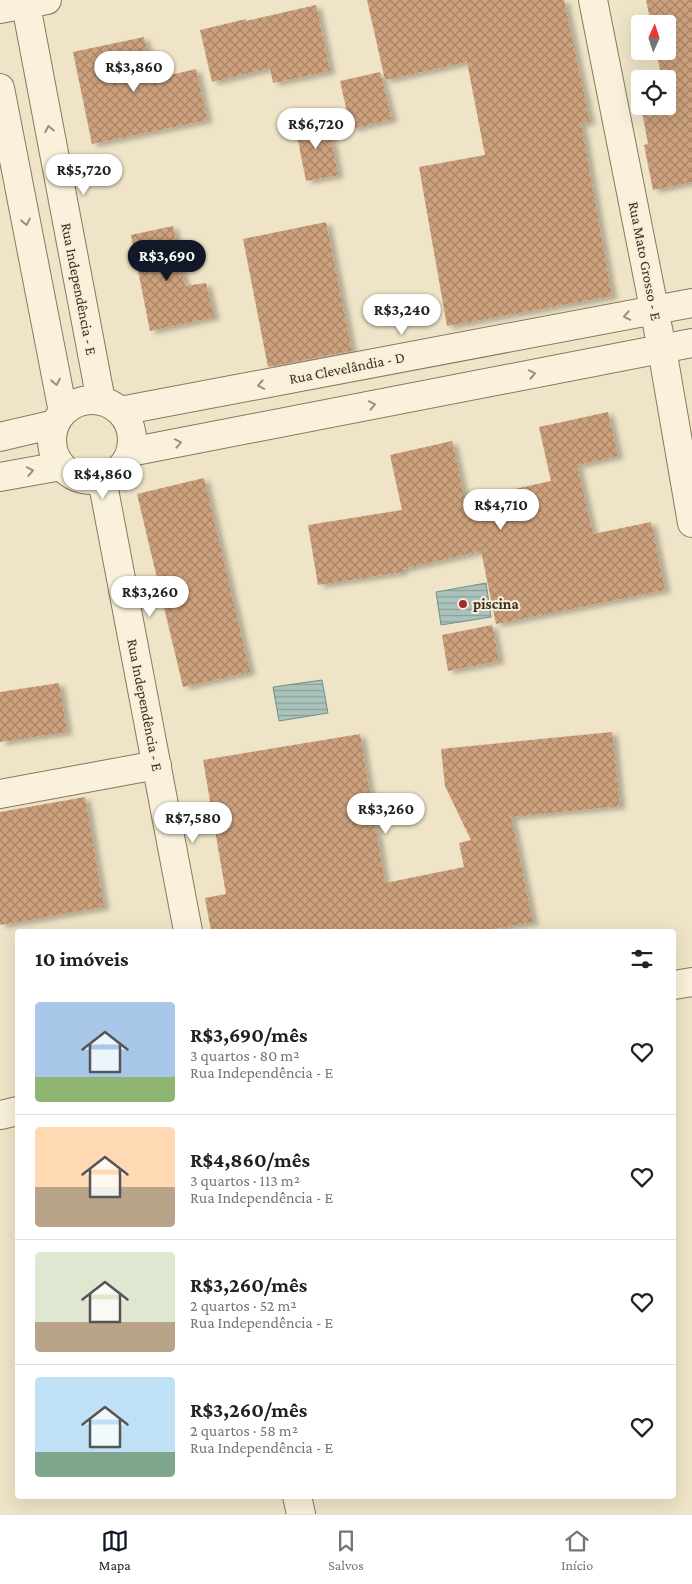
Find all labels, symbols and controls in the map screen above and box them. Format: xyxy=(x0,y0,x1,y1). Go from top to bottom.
north arrow xyxy=(631,15,676,60)
map controls xyxy=(631,15,676,115)
pin: R$3,860 xyxy=(88,51,180,93)
text: R$3,860 xyxy=(105,58,163,75)
button: locate xyxy=(631,70,676,115)
pin: R$6,720 xyxy=(270,108,362,150)
text: R$6,720 xyxy=(288,115,344,132)
one-way arrow xyxy=(45,125,55,134)
pin: R$5,720 xyxy=(38,154,130,196)
text: R$5,720 xyxy=(56,161,112,178)
street label: Rua Mato Grosso - E xyxy=(626,200,664,322)
one-way arrow xyxy=(20,218,30,226)
street label: Rua Independência - E xyxy=(57,222,100,357)
pin: R$3,690 xyxy=(121,240,213,282)
text: R$3,690 xyxy=(139,247,195,264)
pin: R$3,240 xyxy=(356,294,448,336)
text: R$3,240 xyxy=(374,301,430,318)
one-way arrow xyxy=(623,310,631,320)
street label: Rua Clevelândia - D xyxy=(288,349,406,387)
one-way arrow xyxy=(527,370,536,380)
one-way arrow xyxy=(51,377,61,386)
one-way arrow xyxy=(256,379,265,389)
one-way arrow xyxy=(368,401,377,411)
one-way arrow xyxy=(174,438,183,449)
pin: R$4,860 xyxy=(57,458,149,500)
text: R$4,860 xyxy=(74,465,132,482)
one-way arrow xyxy=(26,467,35,477)
pin: R$4,710 xyxy=(455,488,547,531)
text: R$4,710 xyxy=(474,496,528,513)
pin: R$3,260 xyxy=(104,576,196,618)
text: R$3,260 xyxy=(122,583,178,600)
place label: piscina xyxy=(473,596,519,612)
marker: piscina xyxy=(457,598,469,610)
street label: Rua Independência - E xyxy=(123,638,166,773)
pin: R$3,260 xyxy=(340,792,432,835)
text: R$3,260 xyxy=(358,800,414,817)
pin: R$7,580 xyxy=(147,802,239,844)
text: R$7,580 xyxy=(165,809,221,826)
icon: filters xyxy=(628,945,656,973)
text: 10 imóveis xyxy=(35,947,129,971)
icon: home xyxy=(75,1022,135,1082)
text: R$3,690/mês xyxy=(190,1023,307,1047)
icon: heart xyxy=(628,1038,656,1066)
text: 3 quartos · 80 m² xyxy=(190,1047,299,1064)
text: Rua Independência - E xyxy=(190,1064,333,1081)
icon: home xyxy=(75,1147,135,1207)
text: R$4,860/mês xyxy=(190,1148,310,1172)
icon: heart xyxy=(628,1163,656,1191)
text: 3 quartos · 113 m² xyxy=(190,1172,300,1189)
text: Rua Independência - E xyxy=(190,1189,333,1206)
icon: home xyxy=(75,1272,135,1332)
text: R$3,260/mês xyxy=(190,1273,307,1297)
icon: heart xyxy=(628,1288,656,1316)
text: 2 quartos · 52 m² xyxy=(190,1297,297,1314)
text: Rua Independência - E xyxy=(190,1314,333,1331)
icon: home xyxy=(75,1397,135,1457)
text: R$3,260/mês xyxy=(190,1398,307,1422)
icon: heart xyxy=(628,1413,656,1441)
text: 2 quartos · 58 m² xyxy=(190,1422,298,1439)
text: Rua Independência - E xyxy=(190,1439,333,1456)
tab: Mapa xyxy=(99,1527,131,1573)
tab: Salvos xyxy=(328,1527,364,1573)
tab: Início xyxy=(561,1527,593,1573)

